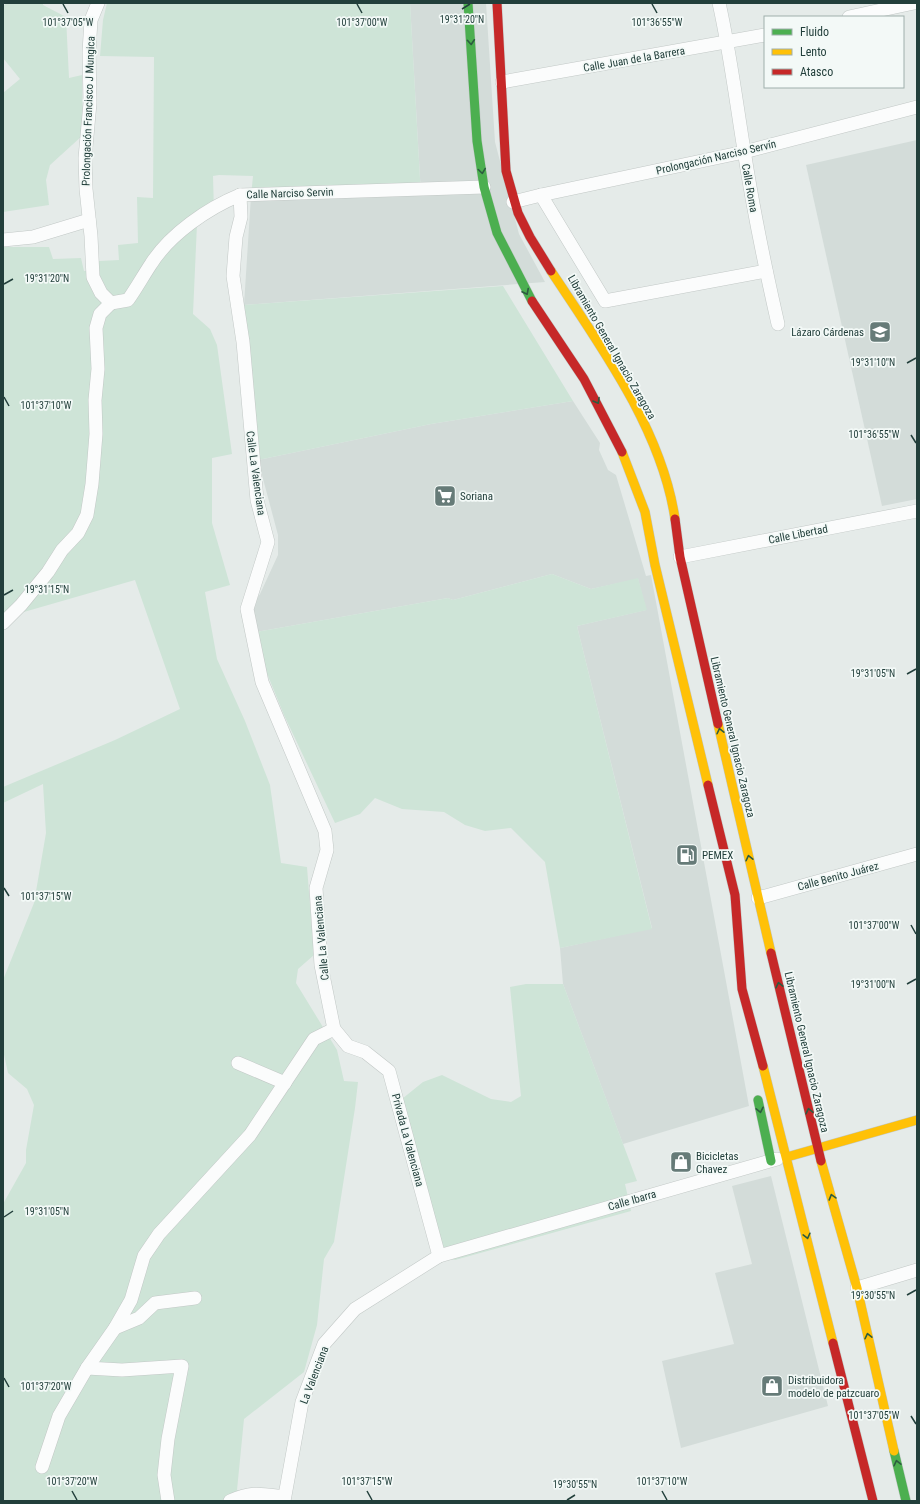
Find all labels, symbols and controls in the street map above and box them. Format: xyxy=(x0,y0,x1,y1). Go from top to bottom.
text: 19°31'20"N xyxy=(440,14,484,25)
legend xyxy=(764,16,904,88)
text: 101°37'05"W xyxy=(43,17,94,28)
text: 101°37'00"W xyxy=(337,17,388,28)
text: 101°36'55"W xyxy=(632,17,683,28)
text: Fluido xyxy=(800,25,829,39)
street label: Prolongación Francisco J Mungica xyxy=(79,36,98,186)
one-way arrow xyxy=(466,39,475,45)
street label: Calle Juan de la Barrera xyxy=(582,44,686,75)
text: Lento xyxy=(800,45,827,59)
text: Atasco xyxy=(800,65,833,79)
street label: Prolongación Narciso Servín xyxy=(655,137,777,178)
street label: Calle Roma xyxy=(739,163,760,213)
one-way arrow xyxy=(477,168,486,174)
street label: Calle Narciso Servin xyxy=(246,185,334,202)
text: 19°31'20"N xyxy=(25,273,69,284)
street label: Libramiento General Ignacio Zaragoza xyxy=(565,273,658,422)
one-way arrow xyxy=(522,288,529,296)
school or university icon: Lázaro Cárdenas xyxy=(867,319,893,345)
place label: Lázaro Cárdenas xyxy=(791,326,864,339)
text: 19°31'10"N xyxy=(851,357,895,368)
one-way arrow xyxy=(593,397,600,404)
text: 101°37'10"W xyxy=(21,400,72,411)
text: 101°36'55"W xyxy=(849,429,900,440)
street label: Calle La Valenciana xyxy=(243,430,268,516)
supermarket icon: Soriana xyxy=(432,483,458,509)
place label: Soriana xyxy=(460,490,493,503)
street label: Calle Libertad xyxy=(767,522,829,547)
text: 19°31'15"N xyxy=(25,584,69,595)
street label: Libramiento General Ignacio Zaragoza xyxy=(708,656,757,819)
text: 19°31'05"N xyxy=(851,668,895,679)
one-way arrow xyxy=(716,728,724,735)
fuel station icon: PEMEX xyxy=(674,842,700,868)
place label: PEMEX xyxy=(702,849,733,862)
one-way arrow xyxy=(745,855,753,861)
street label: Calle Benito Juárez xyxy=(796,859,880,894)
text: 101°37'15"W xyxy=(21,891,72,902)
street label: Calle La Valenciana xyxy=(311,895,332,981)
text: 101°37'00"W xyxy=(849,920,900,931)
street label: Libramiento General Ignacio Zaragoza xyxy=(782,971,831,1134)
text: 19°31'00"N xyxy=(851,979,895,990)
one-way arrow xyxy=(775,981,783,988)
street label: Privada La Valenciana xyxy=(389,1092,426,1188)
one-way arrow xyxy=(755,1107,764,1113)
one-way arrow xyxy=(806,1108,814,1114)
shop icon: Bicicletas Chavez xyxy=(668,1149,694,1175)
place label: Bicicletas Chavez xyxy=(696,1150,738,1176)
street label: Calle Ibarra xyxy=(607,1187,658,1214)
one-way arrow xyxy=(828,1194,837,1201)
text: 19°31'05"N xyxy=(25,1206,69,1217)
one-way arrow xyxy=(802,1233,810,1239)
text: 19°30'55"N xyxy=(851,1290,895,1301)
one-way arrow xyxy=(864,1333,873,1340)
street label: La Valenciana xyxy=(298,1345,331,1406)
shop icon: Distribuidora modelo de patzcuaro xyxy=(759,1373,785,1399)
place label: Distribuidora modelo de patzcuaro xyxy=(788,1374,880,1400)
text: 101°37'20"W xyxy=(21,1381,72,1392)
text: 101°37'05"W xyxy=(849,1410,900,1421)
one-way arrow xyxy=(894,1460,902,1466)
text: 101°37'20"W xyxy=(47,1476,98,1487)
text: 101°37'15"W xyxy=(342,1476,393,1487)
text: 101°37'10"W xyxy=(637,1476,688,1487)
text: 19°30'55"N xyxy=(553,1479,597,1490)

